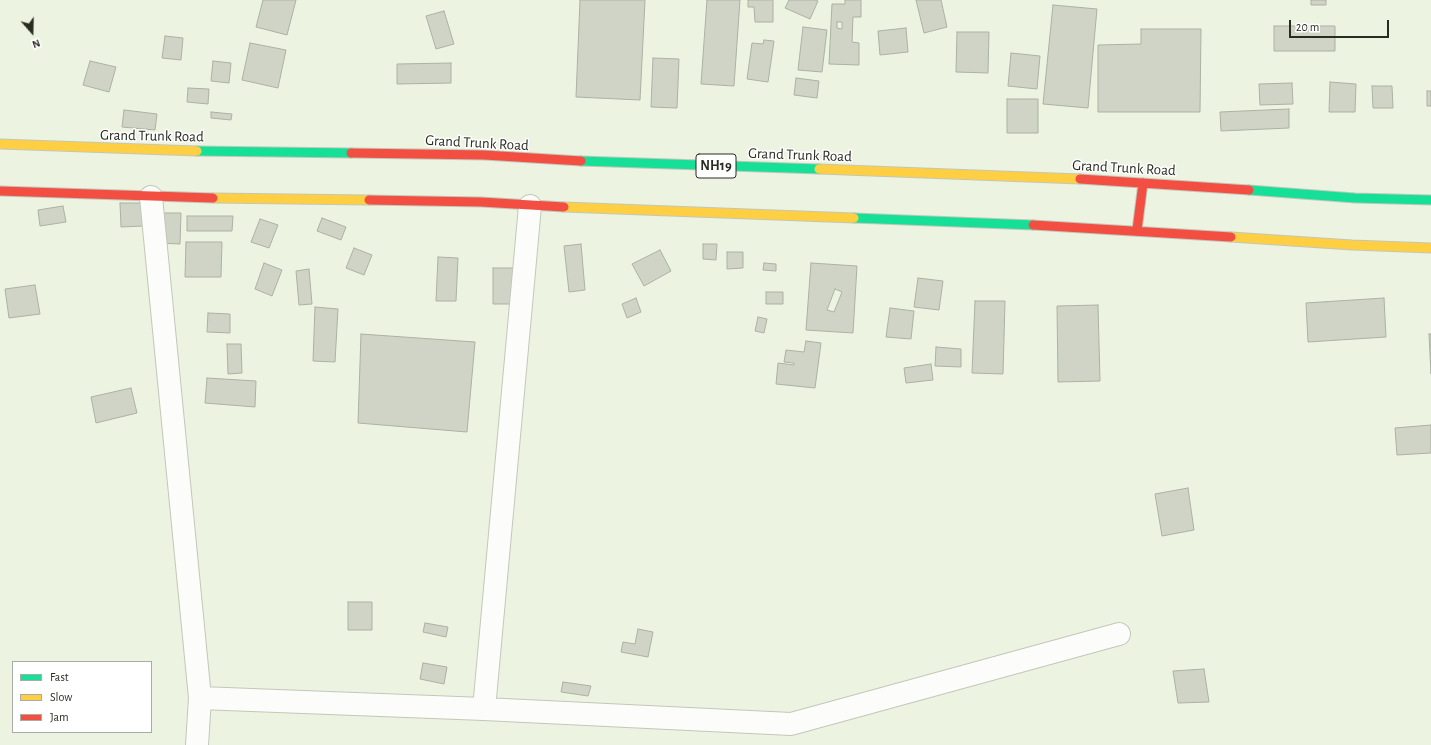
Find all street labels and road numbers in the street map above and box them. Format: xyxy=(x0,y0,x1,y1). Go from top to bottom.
street label: Grand Trunk Road xyxy=(100,126,204,146)
street label: Grand Trunk Road xyxy=(425,131,529,155)
street label: Grand Trunk Road xyxy=(748,144,852,166)
road number: NH19 xyxy=(696,154,736,178)
street label: Grand Trunk Road xyxy=(1072,156,1176,180)

